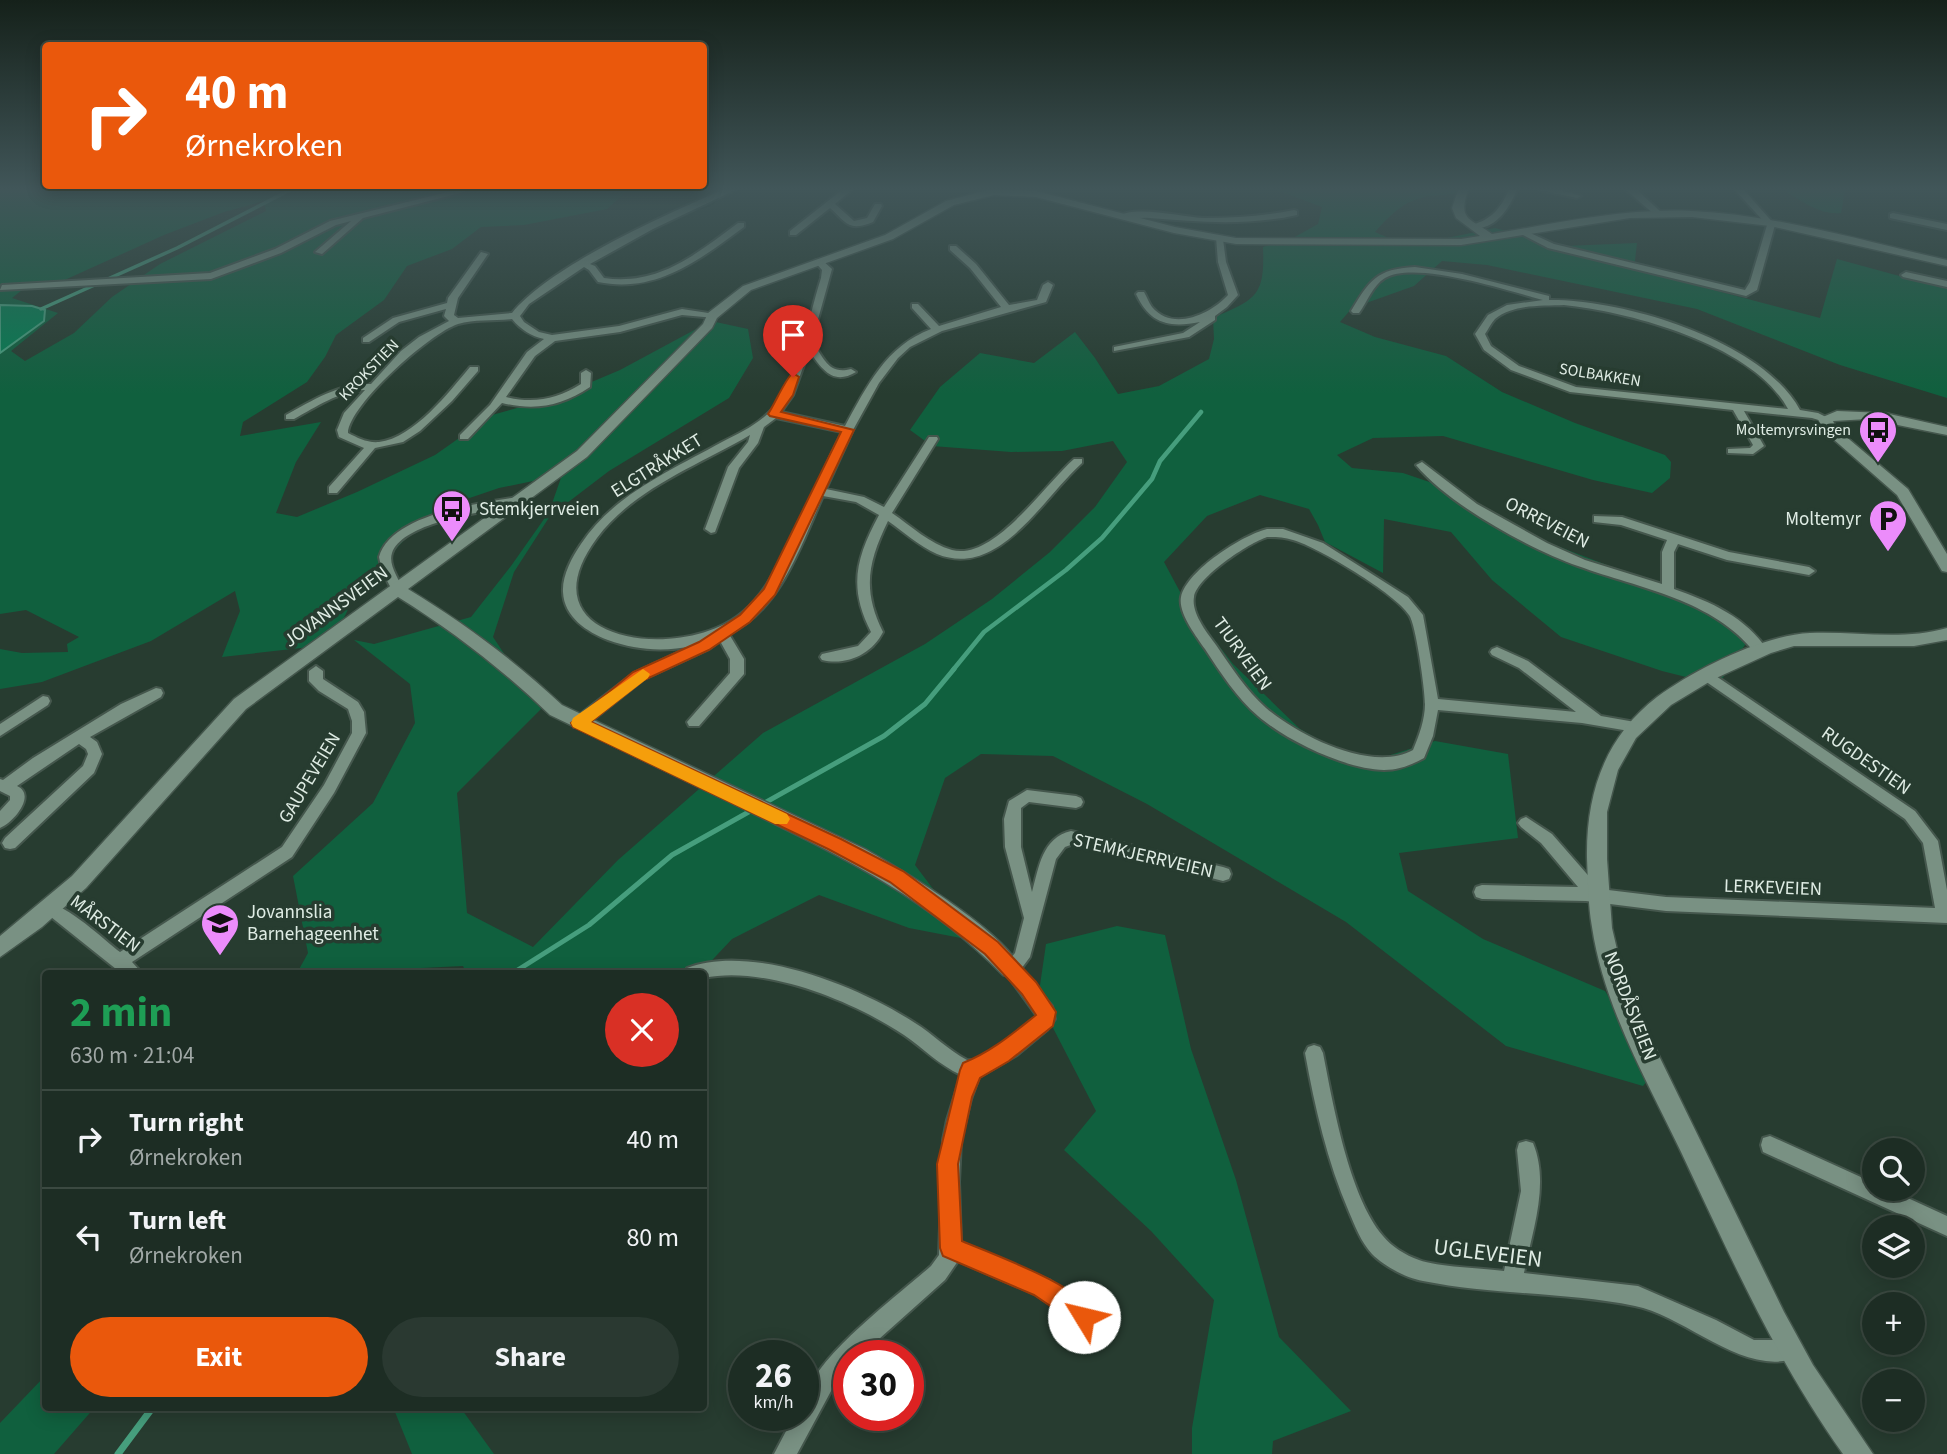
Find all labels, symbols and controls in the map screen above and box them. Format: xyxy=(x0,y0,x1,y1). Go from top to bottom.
text: 40 m xyxy=(185,58,289,128)
icon: right xyxy=(70,70,161,161)
text: Ørnekroken xyxy=(185,123,343,169)
pin xyxy=(763,305,823,377)
icon: arrive xyxy=(774,316,812,354)
street label: KROKSTIEN xyxy=(334,334,404,406)
street label: SOLBAKKEN xyxy=(1558,358,1642,392)
bus stop icon: Moltemyrsvingen xyxy=(1857,409,1899,464)
place label: Moltemyrsvingen xyxy=(1736,419,1851,441)
street label: ELGTRÅKKET xyxy=(606,427,708,505)
bus stop icon: Stemkjerrveien xyxy=(431,488,473,543)
street label: ORREVEIEN xyxy=(1500,490,1594,556)
place label: Stemkjerrveien xyxy=(479,496,600,523)
parking icon: Moltemyr xyxy=(1867,498,1909,553)
place label: Moltemyr xyxy=(1785,506,1861,533)
street label: JOVANNSVEIEN xyxy=(278,560,394,654)
street label: TIURVEIEN xyxy=(1206,611,1278,697)
street label: RUGDESTIEN xyxy=(1816,720,1916,802)
street label: GAUPEVEIEN xyxy=(272,727,348,829)
street label: STEMKJERRVEIEN xyxy=(1070,827,1216,885)
street label: LERKEVEIEN xyxy=(1723,873,1823,903)
street label: MÅRSTIEN xyxy=(64,889,146,959)
place label: Jovannslia Barnehageenhet xyxy=(247,899,379,948)
school or university icon: Jovannslia Barnehageenhet xyxy=(199,902,241,957)
street label: NORDÅSVEIEN xyxy=(1597,948,1663,1064)
text: 2 min xyxy=(70,983,172,1043)
button: close xyxy=(605,993,679,1067)
text: 630 m · 21:04 xyxy=(70,1039,194,1072)
text: Turn right xyxy=(129,1104,244,1141)
icon: right xyxy=(70,1120,108,1158)
text: 40 m xyxy=(626,1121,679,1158)
map controls xyxy=(1862,1138,1925,1432)
button: search xyxy=(1862,1138,1925,1201)
text: Ørnekroken xyxy=(129,1141,243,1174)
text: Turn left xyxy=(129,1202,226,1239)
button: layers xyxy=(1862,1215,1925,1278)
icon: left xyxy=(70,1218,108,1256)
text: 80 m xyxy=(626,1219,679,1256)
street label: UGLEVEIEN xyxy=(1432,1230,1544,1276)
text: Ørnekroken xyxy=(129,1239,243,1272)
position arrow xyxy=(1047,1280,1121,1354)
button: + xyxy=(1862,1292,1925,1355)
button: Exit xyxy=(70,1317,368,1397)
button: Share xyxy=(382,1317,679,1397)
speed limit sign: 30 xyxy=(833,1340,924,1431)
text: 26 xyxy=(755,1351,792,1401)
button: − xyxy=(1862,1369,1925,1432)
text: km/h xyxy=(754,1390,793,1415)

